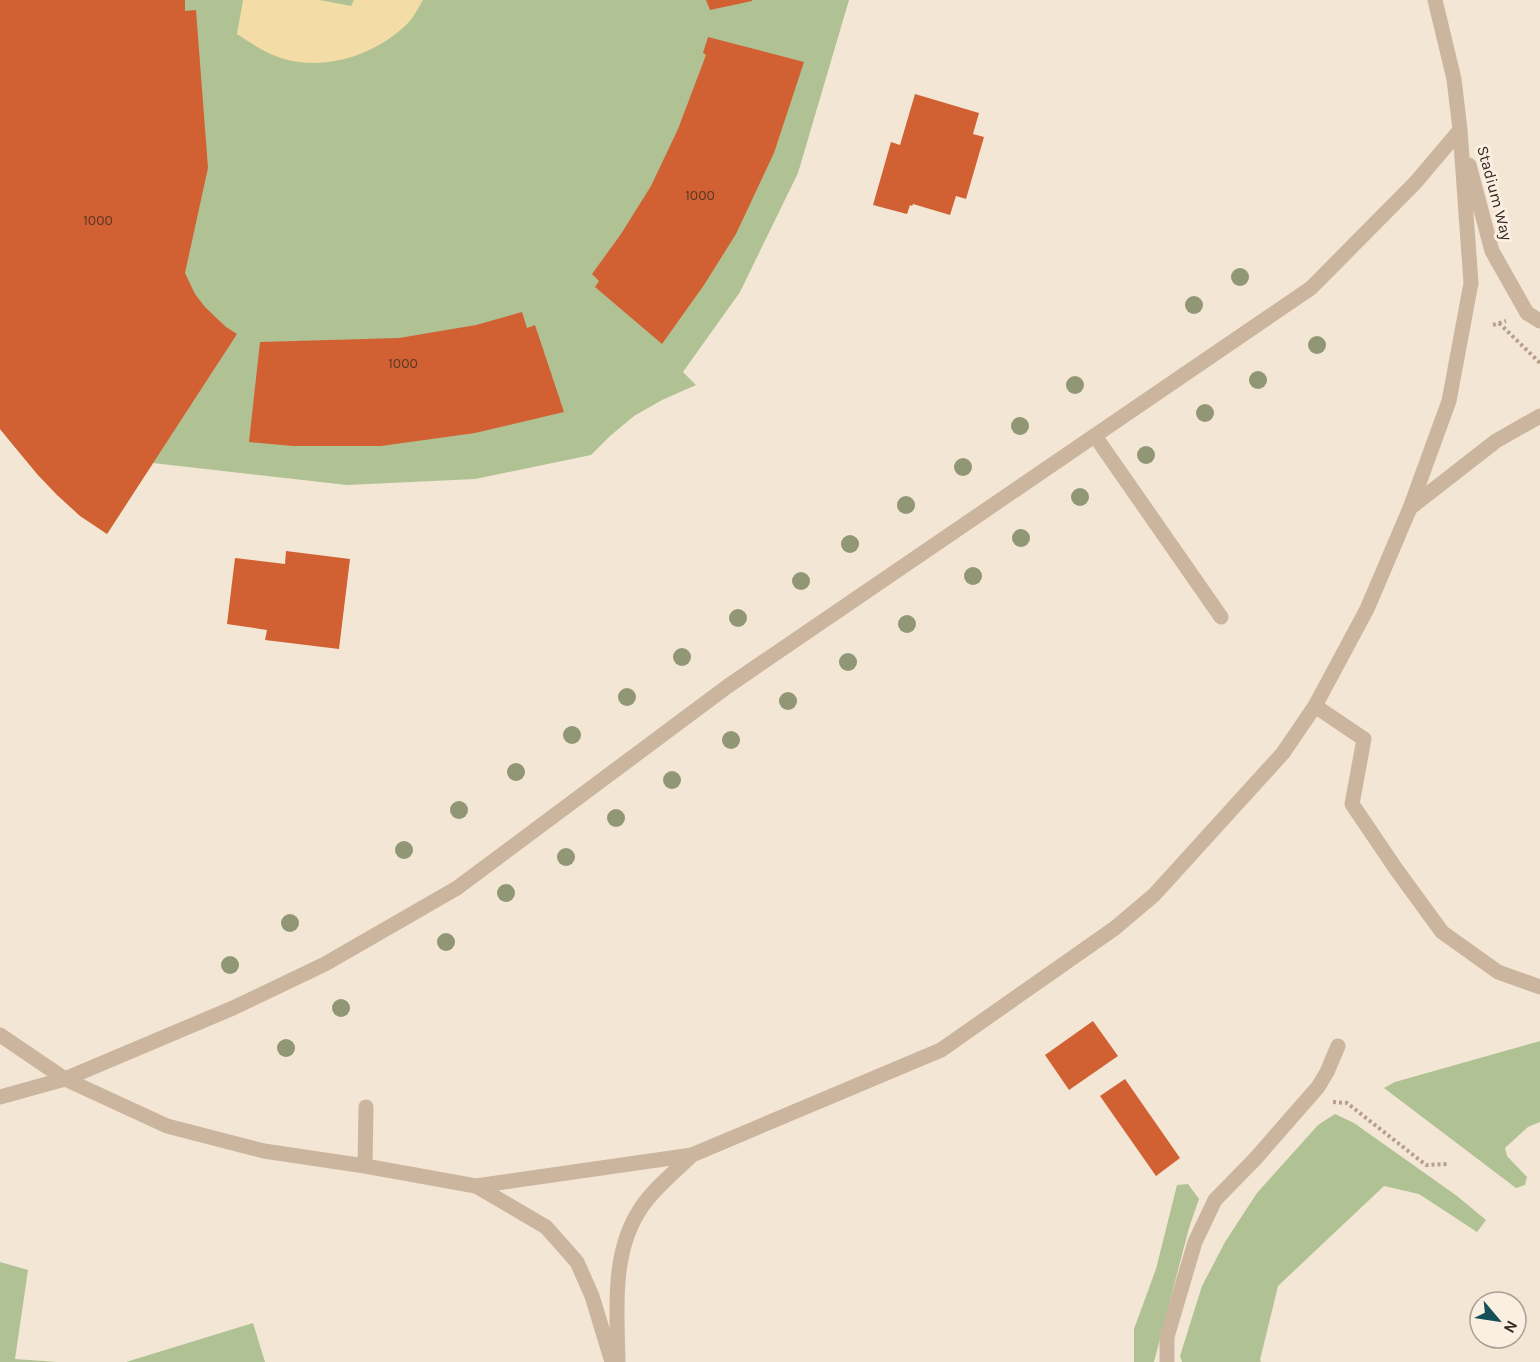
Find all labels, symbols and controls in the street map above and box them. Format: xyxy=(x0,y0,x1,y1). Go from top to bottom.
street label: Stadium Way xyxy=(1473,144,1517,243)
house number: 1000 xyxy=(685,187,715,204)
house number: 1000 xyxy=(83,212,113,229)
house number: 1000 xyxy=(388,355,418,372)
north arrow xyxy=(1468,1290,1528,1350)
text: N xyxy=(1500,1317,1522,1337)

